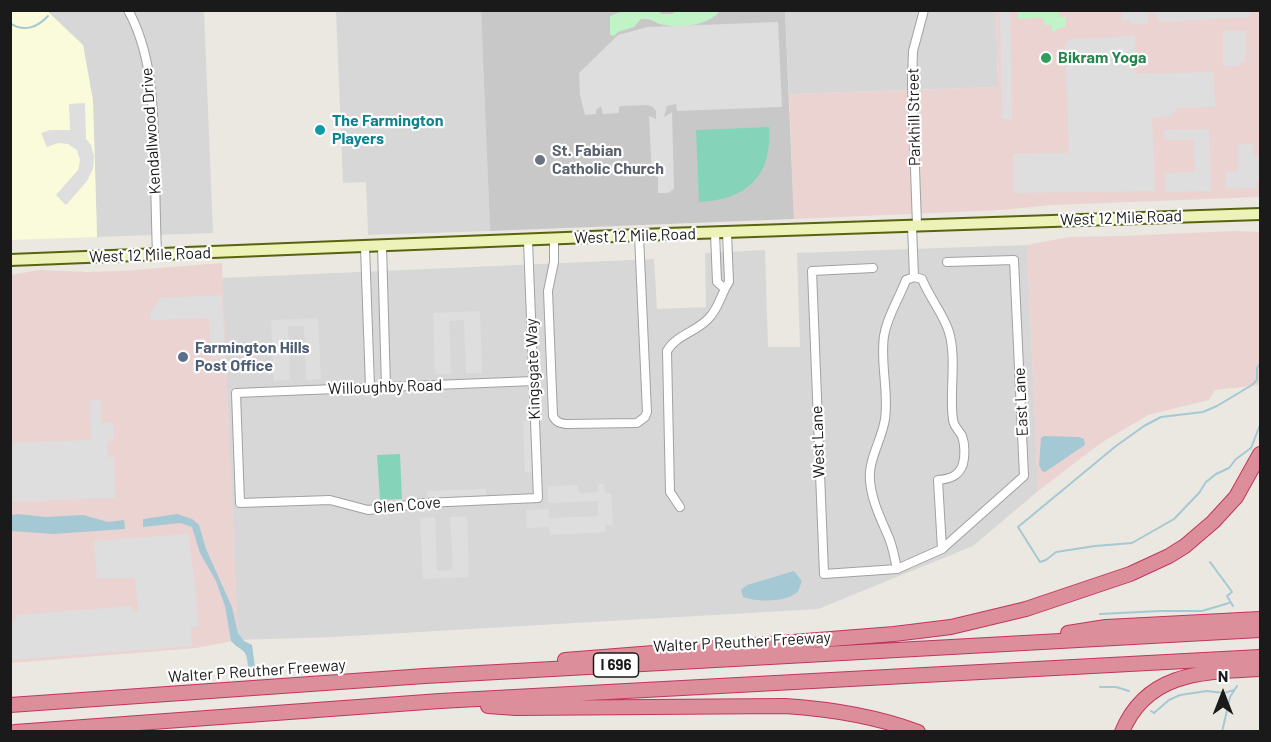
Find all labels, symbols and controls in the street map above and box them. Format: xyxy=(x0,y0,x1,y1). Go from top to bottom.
place label: Bikram Yoga xyxy=(1058,48,1146,68)
marker: Bikram Yoga xyxy=(1039,51,1053,65)
street label: Kendallwood Drive xyxy=(137,67,165,195)
street label: Parkhill Street xyxy=(904,68,924,166)
place label: The Farmington Players xyxy=(332,111,443,149)
marker: The Farmington Players xyxy=(313,123,327,137)
place label: St. Fabian Catholic Church xyxy=(552,141,664,179)
marker: St. Fabian Catholic Church xyxy=(533,153,547,167)
street label: West 12 Mile Road xyxy=(1060,206,1182,230)
street label: West 12 Mile Road xyxy=(574,224,696,248)
street label: West 12 Mile Road xyxy=(89,243,211,267)
street label: Kingsgate Way xyxy=(522,318,544,420)
place label: Farmington Hills Post Office xyxy=(195,338,310,376)
marker: Farmington Hills Post Office xyxy=(176,350,190,364)
street label: East Lane xyxy=(1010,367,1032,437)
street label: Willoughby Road xyxy=(327,375,443,399)
street label: West Lane xyxy=(807,405,829,479)
street label: Glen Cove xyxy=(372,492,442,518)
street label: Walter P Reuther Freeway xyxy=(653,628,831,656)
road number: I 696 xyxy=(594,653,638,677)
street label: Walter P Reuther Freeway xyxy=(168,655,346,687)
north arrow xyxy=(1193,664,1253,724)
text: N xyxy=(1218,666,1228,685)

